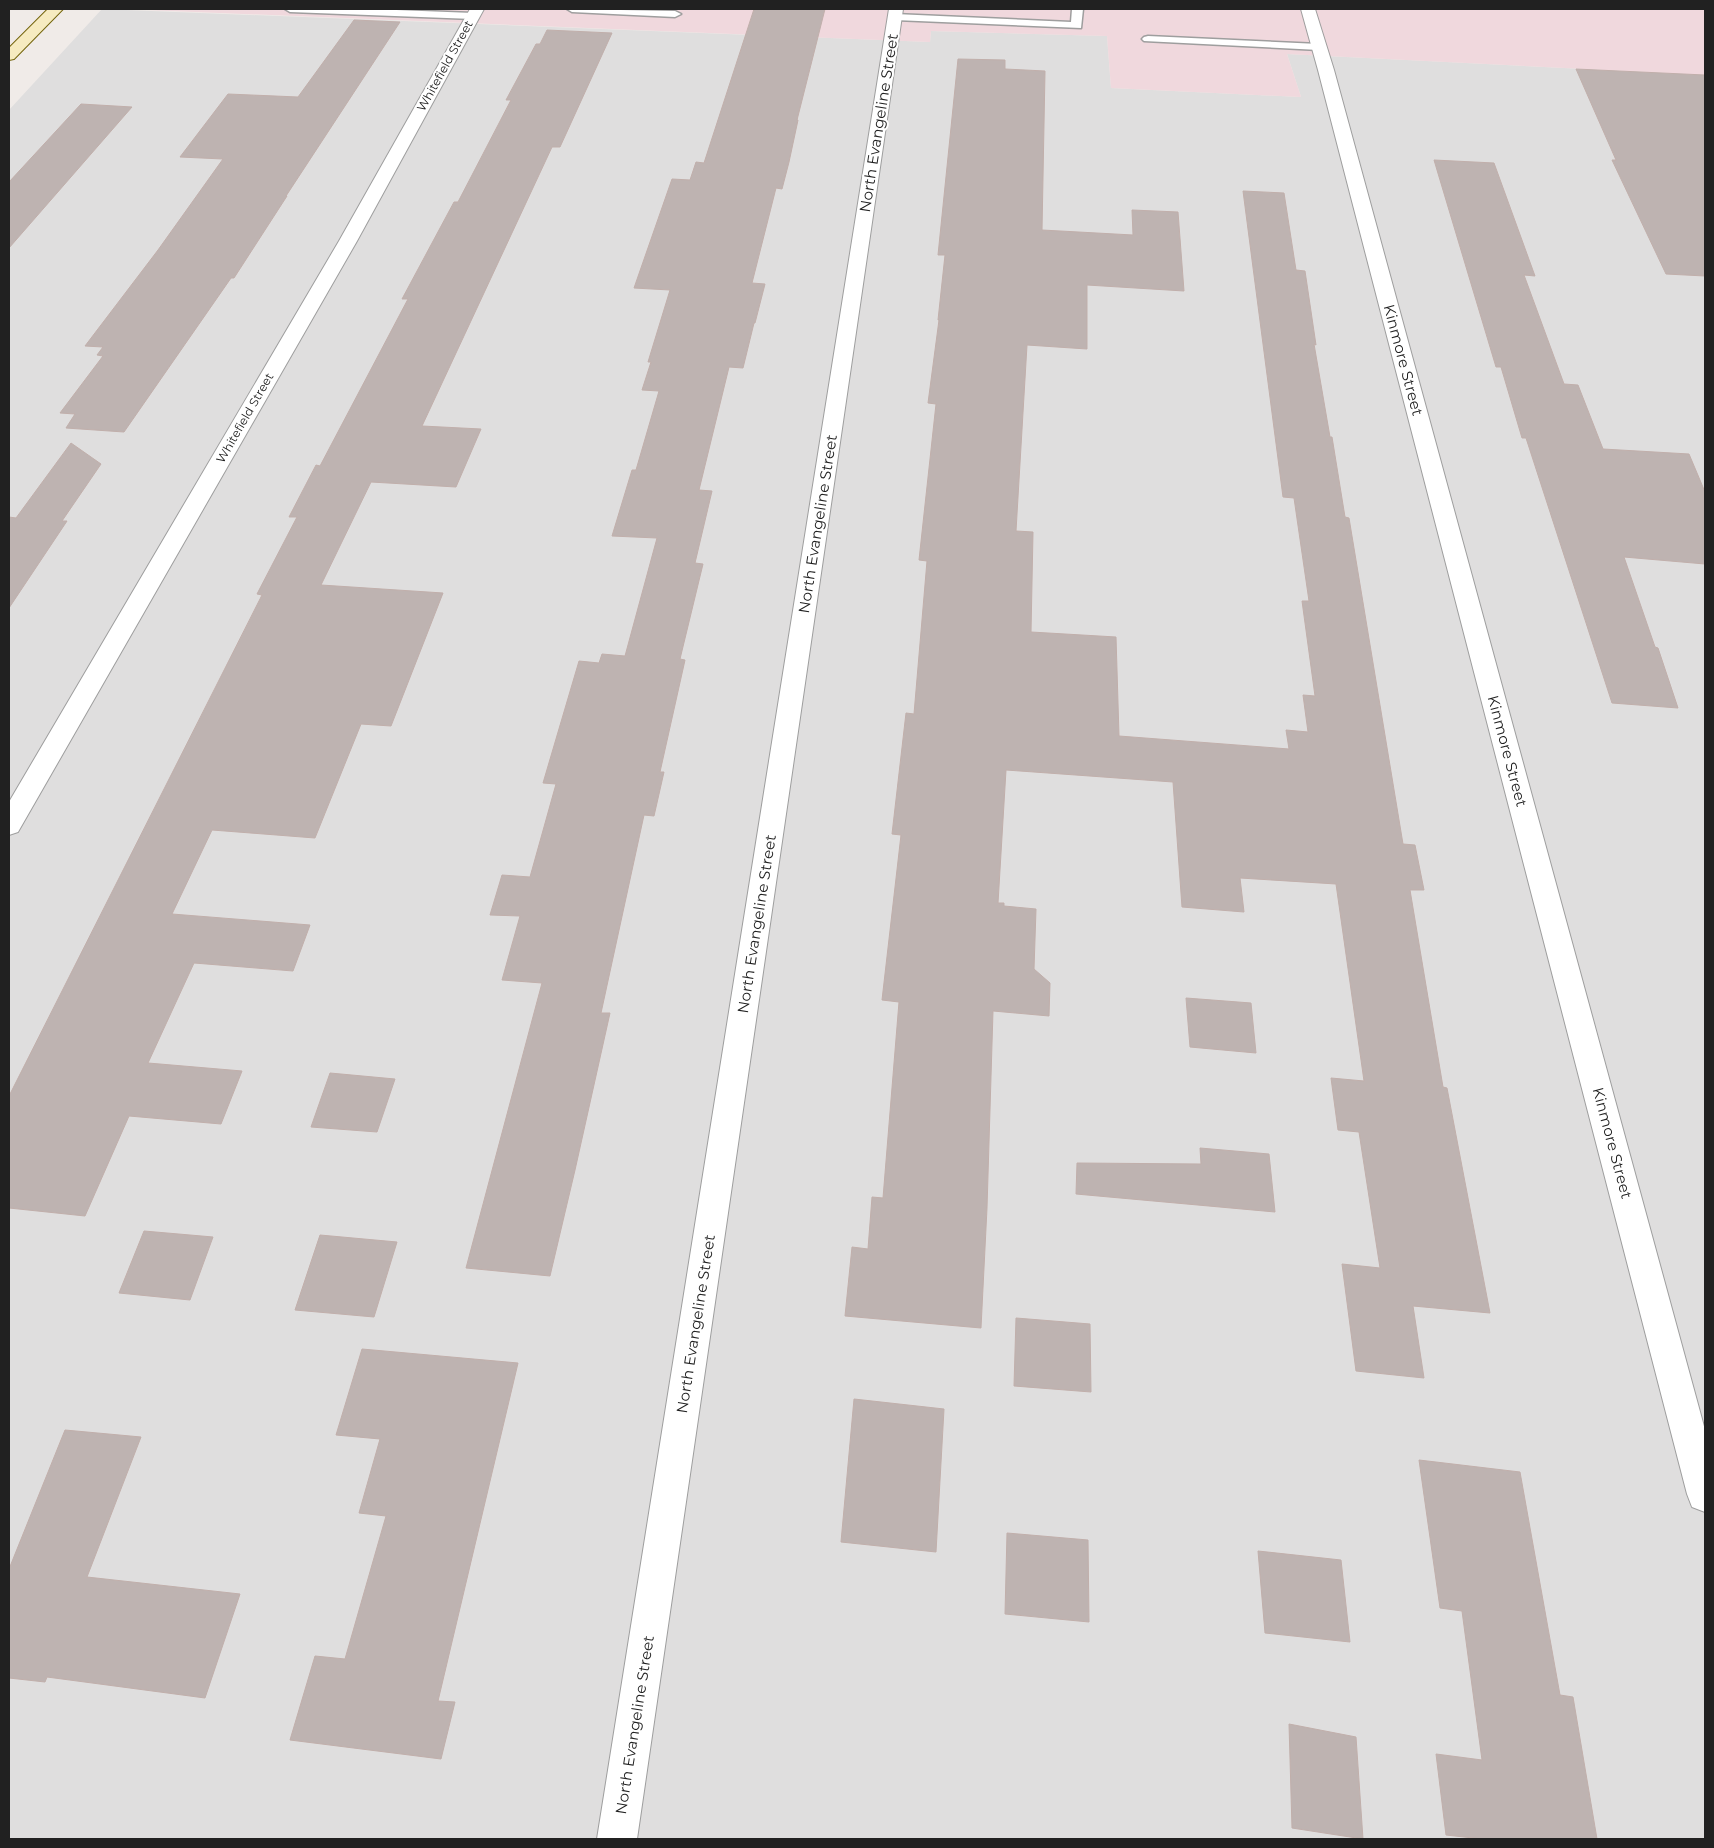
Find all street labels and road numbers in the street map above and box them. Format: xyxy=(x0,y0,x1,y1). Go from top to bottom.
street label: Whitefield Street xyxy=(413,18,476,114)
street label: North Evangeline Street xyxy=(855,32,902,214)
street label: Kinmore Street xyxy=(1380,302,1427,418)
street label: Whitefield Street xyxy=(213,370,277,465)
street label: North Evangeline Street xyxy=(794,433,841,615)
street label: Kinmore Street xyxy=(1484,693,1531,809)
street label: North Evangeline Street xyxy=(733,833,780,1015)
street label: Kinmore Street xyxy=(1589,1085,1636,1201)
street label: North Evangeline Street xyxy=(672,1233,719,1415)
street label: North Evangeline Street xyxy=(611,1634,658,1816)

